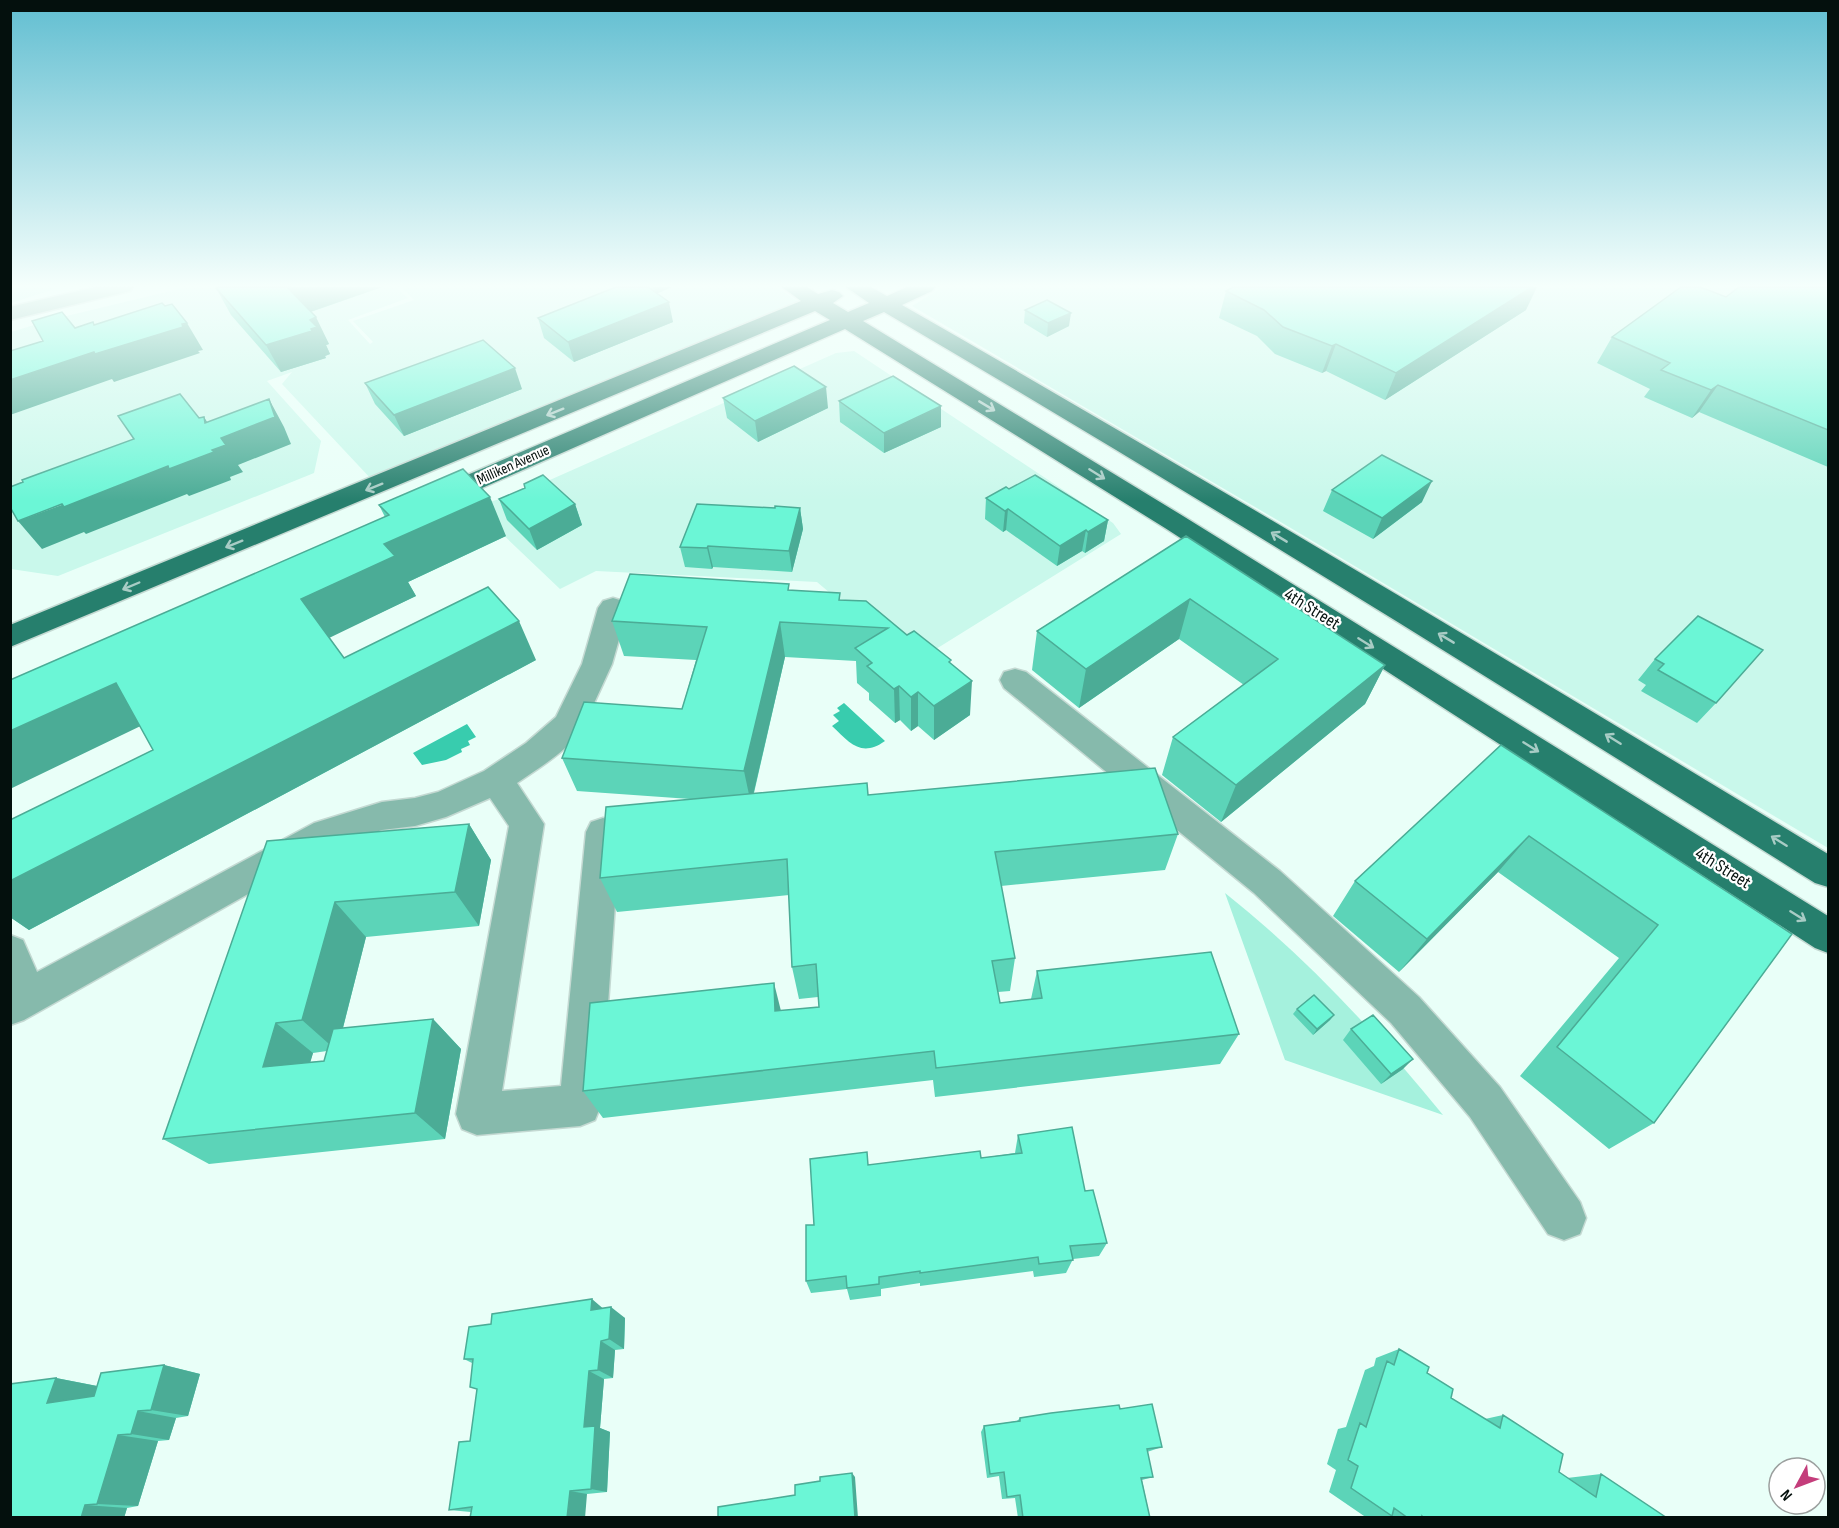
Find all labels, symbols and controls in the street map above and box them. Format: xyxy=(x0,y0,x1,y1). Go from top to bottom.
one-way arrow xyxy=(978,400,995,412)
one-way arrow xyxy=(546,407,564,418)
street label: Milliken Avenue xyxy=(474,441,552,489)
one-way arrow xyxy=(1088,468,1105,480)
one-way arrow xyxy=(366,482,384,493)
one-way arrow xyxy=(1271,531,1288,543)
one-way arrow xyxy=(225,539,244,550)
one-way arrow xyxy=(122,581,140,592)
street label: 4th Street xyxy=(1280,584,1344,634)
one-way arrow xyxy=(1438,632,1455,644)
one-way arrow xyxy=(1357,637,1374,649)
one-way arrow xyxy=(1604,733,1621,746)
one-way arrow xyxy=(1522,741,1539,753)
one-way arrow xyxy=(1771,835,1788,847)
street label: 4th Street xyxy=(1691,843,1755,893)
one-way arrow xyxy=(1789,911,1806,923)
north arrow xyxy=(1767,1456,1827,1516)
text: N xyxy=(1777,1485,1797,1504)

